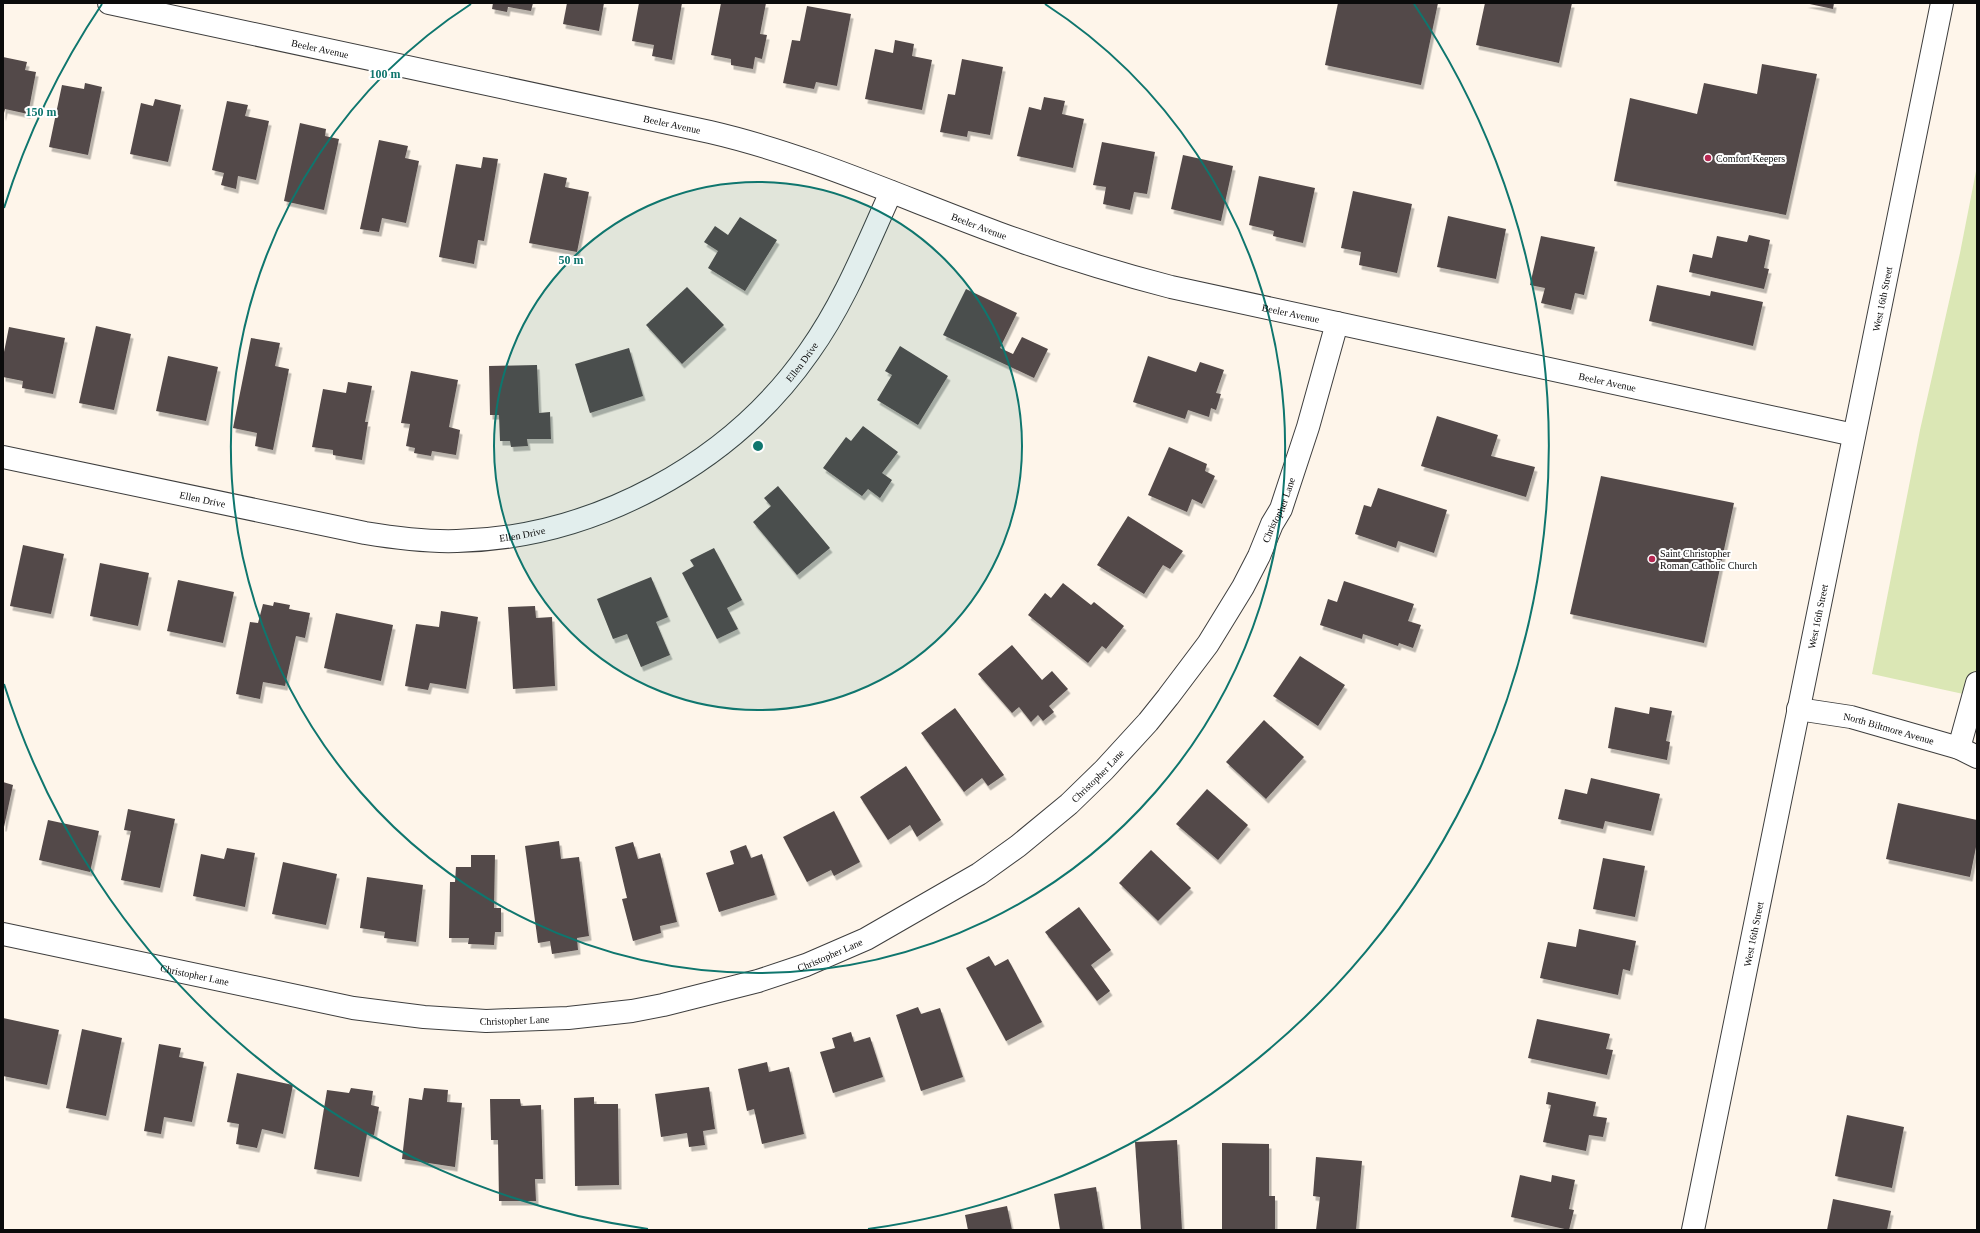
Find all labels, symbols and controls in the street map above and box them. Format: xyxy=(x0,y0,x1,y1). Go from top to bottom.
street label: Beeler Avenue xyxy=(290,37,350,60)
text: 100 m xyxy=(370,67,401,81)
text: 150 m xyxy=(26,105,57,119)
street label: Beeler Avenue xyxy=(642,113,702,136)
marker: Comfort Keepers xyxy=(1703,153,1713,163)
place label: Comfort Keepers xyxy=(1716,153,1785,164)
street label: Beeler Avenue xyxy=(950,211,1009,242)
text: 50 m xyxy=(559,253,584,267)
street label: West 16th Street xyxy=(1870,265,1894,332)
street label: Beeler Avenue xyxy=(1261,302,1321,325)
street label: Ellen Drive xyxy=(784,340,821,384)
street label: Beeler Avenue xyxy=(1578,370,1638,394)
centre of rings xyxy=(751,439,765,453)
street label: Christopher Lane xyxy=(1260,476,1297,544)
street label: Ellen Drive xyxy=(179,489,227,510)
street label: Ellen Drive xyxy=(499,525,547,544)
place label: Saint Christopher Roman Catholic Church xyxy=(1660,548,1757,571)
marker: Saint Christopher Roman Catholic Church xyxy=(1647,554,1657,564)
street label: West 16th Street xyxy=(1806,583,1830,650)
street label: North Biltmore Avenue xyxy=(1843,711,1936,747)
street label: Christopher Lane xyxy=(1069,747,1127,805)
street label: West 16th Street xyxy=(1742,901,1766,968)
street label: Christopher Lane xyxy=(796,936,865,974)
street label: Christopher Lane xyxy=(159,962,230,988)
street label: Christopher Lane xyxy=(479,1014,550,1027)

